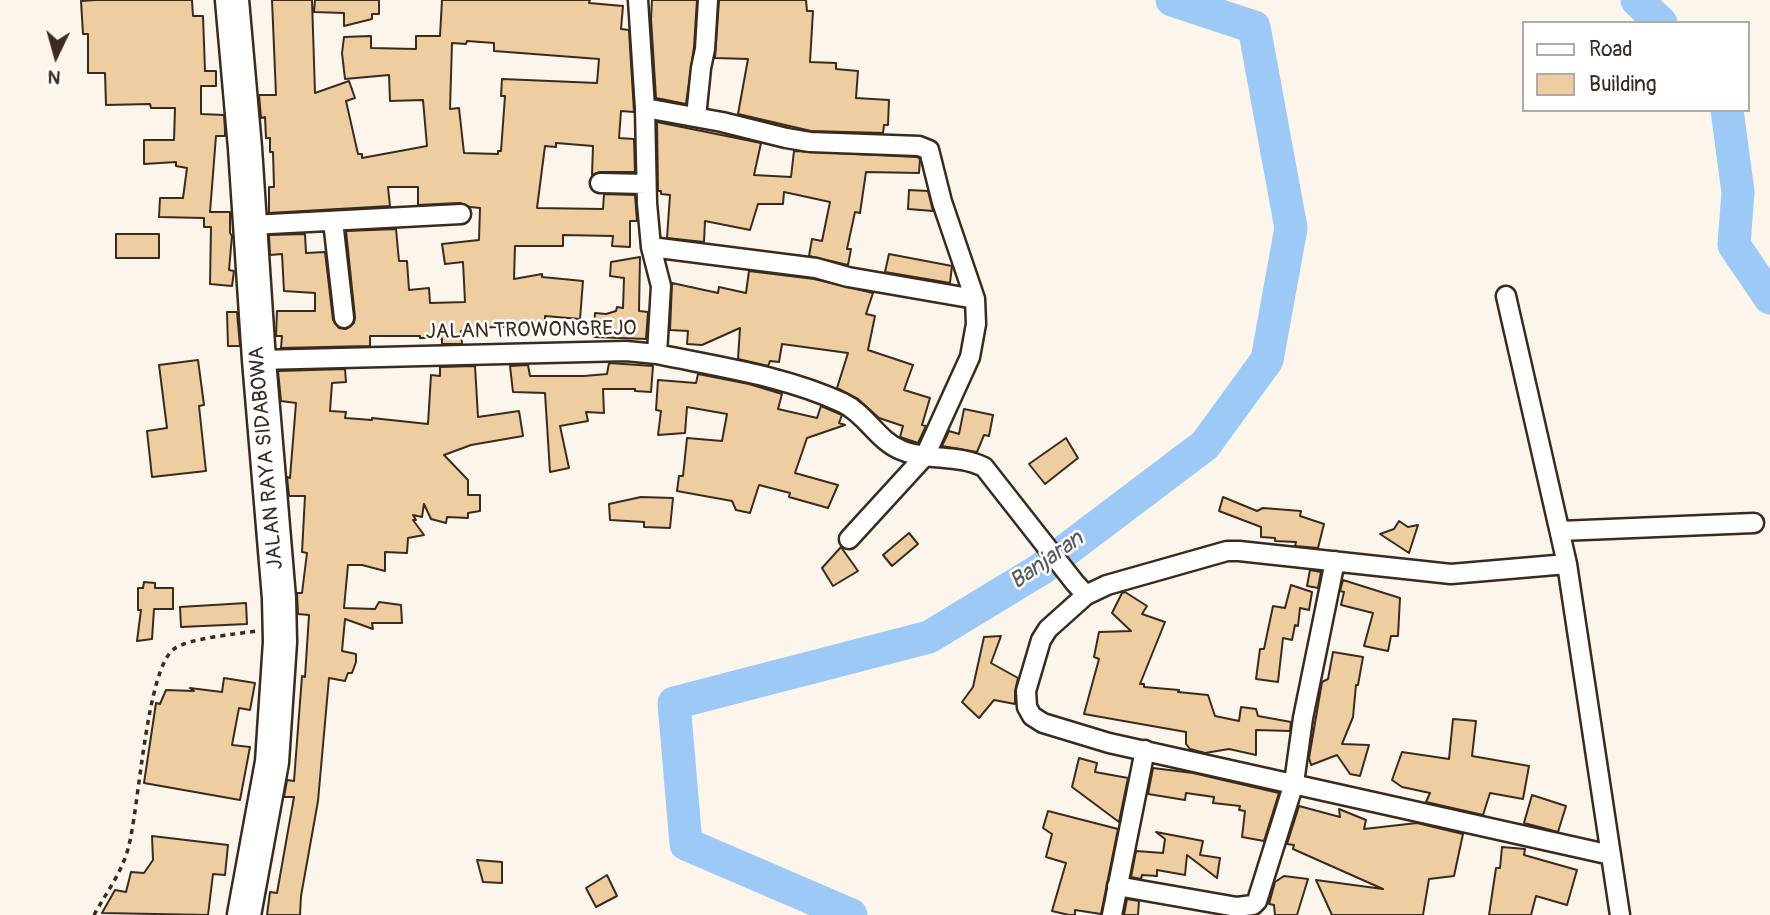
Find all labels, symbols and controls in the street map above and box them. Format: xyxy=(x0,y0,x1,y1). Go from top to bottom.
north arrow xyxy=(21,21,91,91)
legend xyxy=(1522,21,1749,112)
text: Road xyxy=(1589,36,1633,63)
text: N xyxy=(47,64,62,89)
text: Building xyxy=(1589,71,1656,98)
street label: JALAN TROWONGREJO xyxy=(425,317,637,345)
street label: JALAN RAYA SIDABOWA xyxy=(245,345,289,571)
water label: Banjaran xyxy=(1005,526,1089,596)

